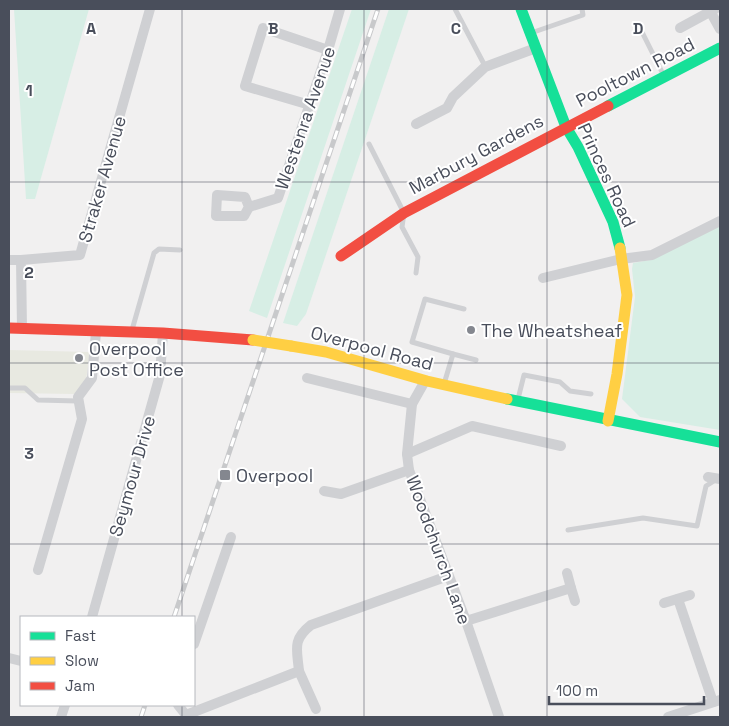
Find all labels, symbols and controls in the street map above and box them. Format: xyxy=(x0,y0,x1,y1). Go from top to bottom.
text: A xyxy=(86,18,96,39)
text: B xyxy=(268,18,278,39)
text: C xyxy=(451,18,461,39)
text: D xyxy=(633,18,643,39)
street label: Pooltown Road xyxy=(572,32,698,112)
street label: Westenra Avenue xyxy=(270,43,340,193)
text: 1 xyxy=(25,80,33,101)
street label: Marbury Gardens xyxy=(405,109,547,199)
street label: Straker Avenue xyxy=(73,113,131,245)
street label: Princes Road xyxy=(573,119,641,231)
text: 2 xyxy=(24,262,34,283)
place label: The Wheatsheaf xyxy=(481,319,622,342)
street label: Overpool Road xyxy=(308,321,436,375)
marker: The Wheatsheaf xyxy=(465,324,477,336)
place label: Overpool Post Office xyxy=(89,337,184,381)
marker: Overpool Post Office xyxy=(73,352,85,364)
street label: Seymour Drive xyxy=(104,413,160,539)
text: 3 xyxy=(24,443,34,464)
place label: Overpool xyxy=(236,464,313,487)
marker: Overpool xyxy=(218,468,232,482)
street label: Woodchurch Lane xyxy=(401,472,477,628)
legend xyxy=(20,616,195,706)
text: Fast xyxy=(65,626,96,645)
text: Slow xyxy=(65,651,99,670)
scale bar xyxy=(549,674,704,706)
text: Jam xyxy=(65,676,95,695)
text: 100 m xyxy=(556,681,598,700)

